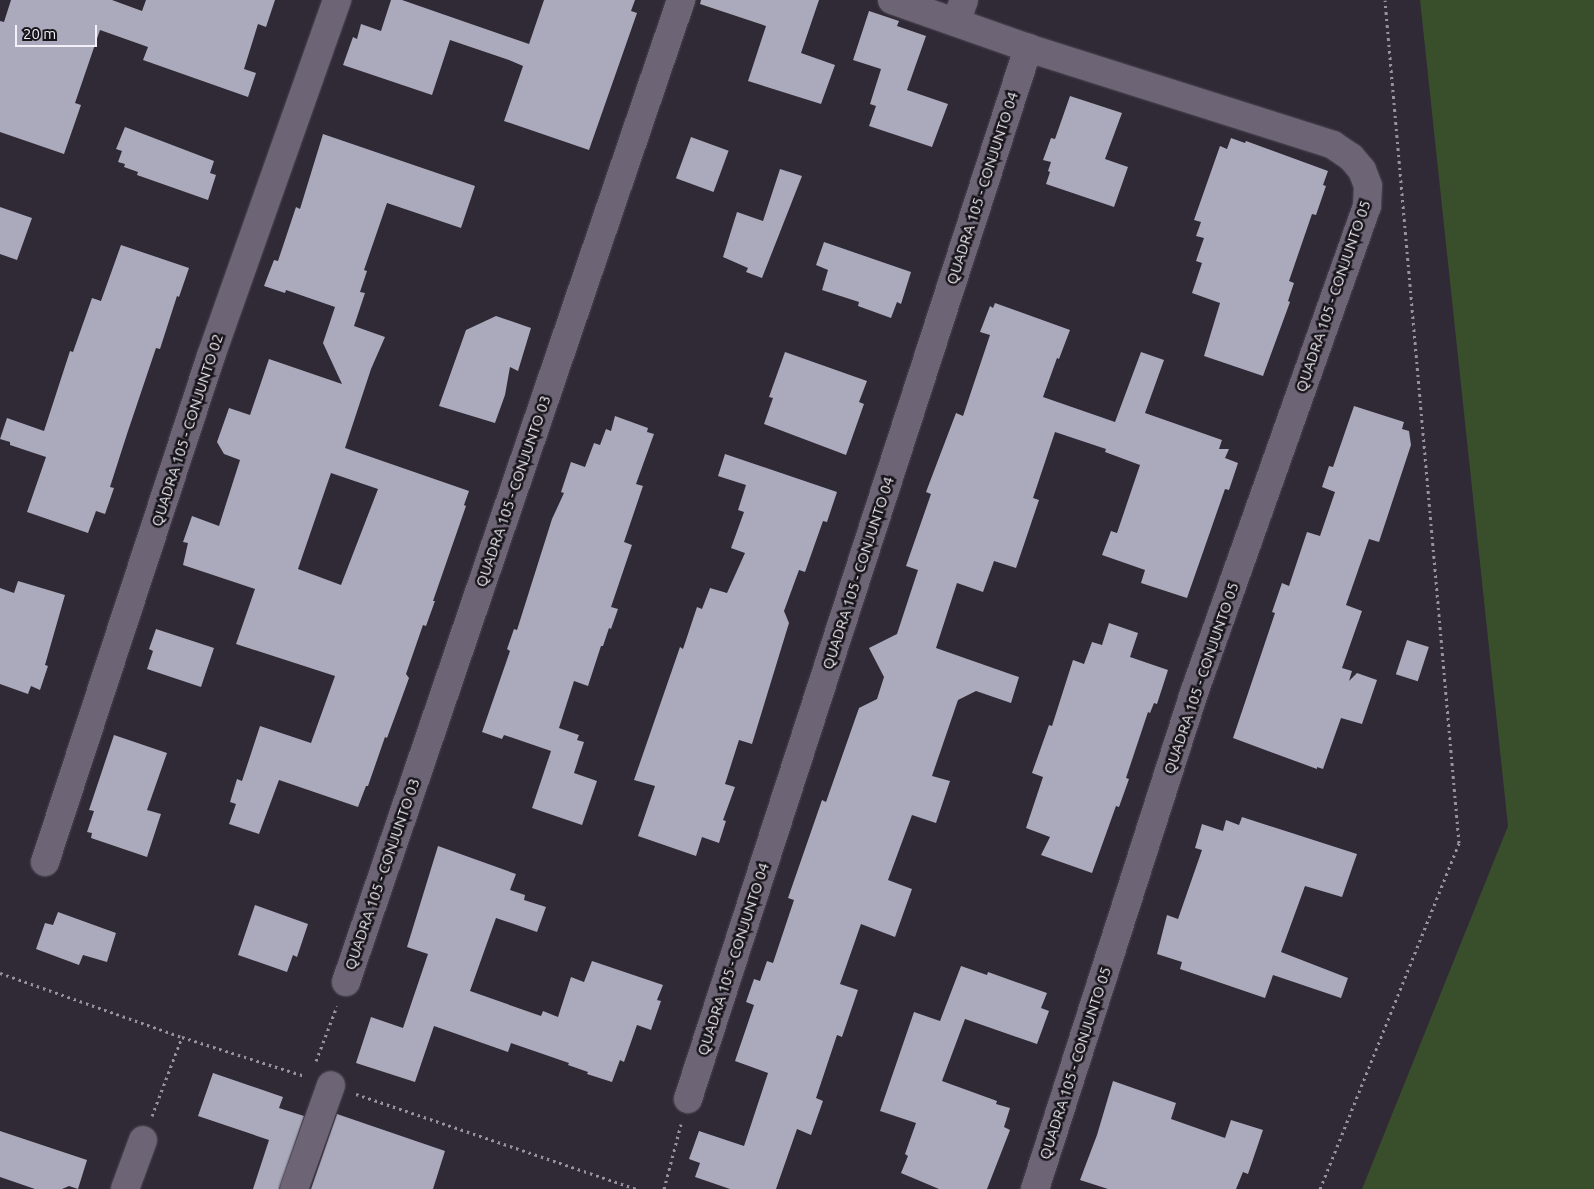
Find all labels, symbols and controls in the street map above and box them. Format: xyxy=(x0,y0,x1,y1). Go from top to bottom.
scale bar xyxy=(18,15,100,47)
text: 20 m xyxy=(23,25,56,42)
street label: QUADRA 105 - CONJUNTO 04 xyxy=(942,89,1022,287)
street label: QUADRA 105 - CONJUNTO 05 xyxy=(1292,198,1374,394)
street label: QUADRA 105 - CONJUNTO 02 xyxy=(147,331,227,529)
street label: QUADRA 105 - CONJUNTO 03 xyxy=(472,393,554,589)
street label: QUADRA 105 - CONJUNTO 04 xyxy=(818,474,898,672)
street label: QUADRA 105 - CONJUNTO 05 xyxy=(1160,580,1242,776)
street label: QUADRA 105 - CONJUNTO 03 xyxy=(341,776,423,972)
street label: QUADRA 105 - CONJUNTO 04 xyxy=(693,860,773,1058)
street label: QUADRA 105 - CONJUNTO 05 xyxy=(1035,964,1115,1162)

